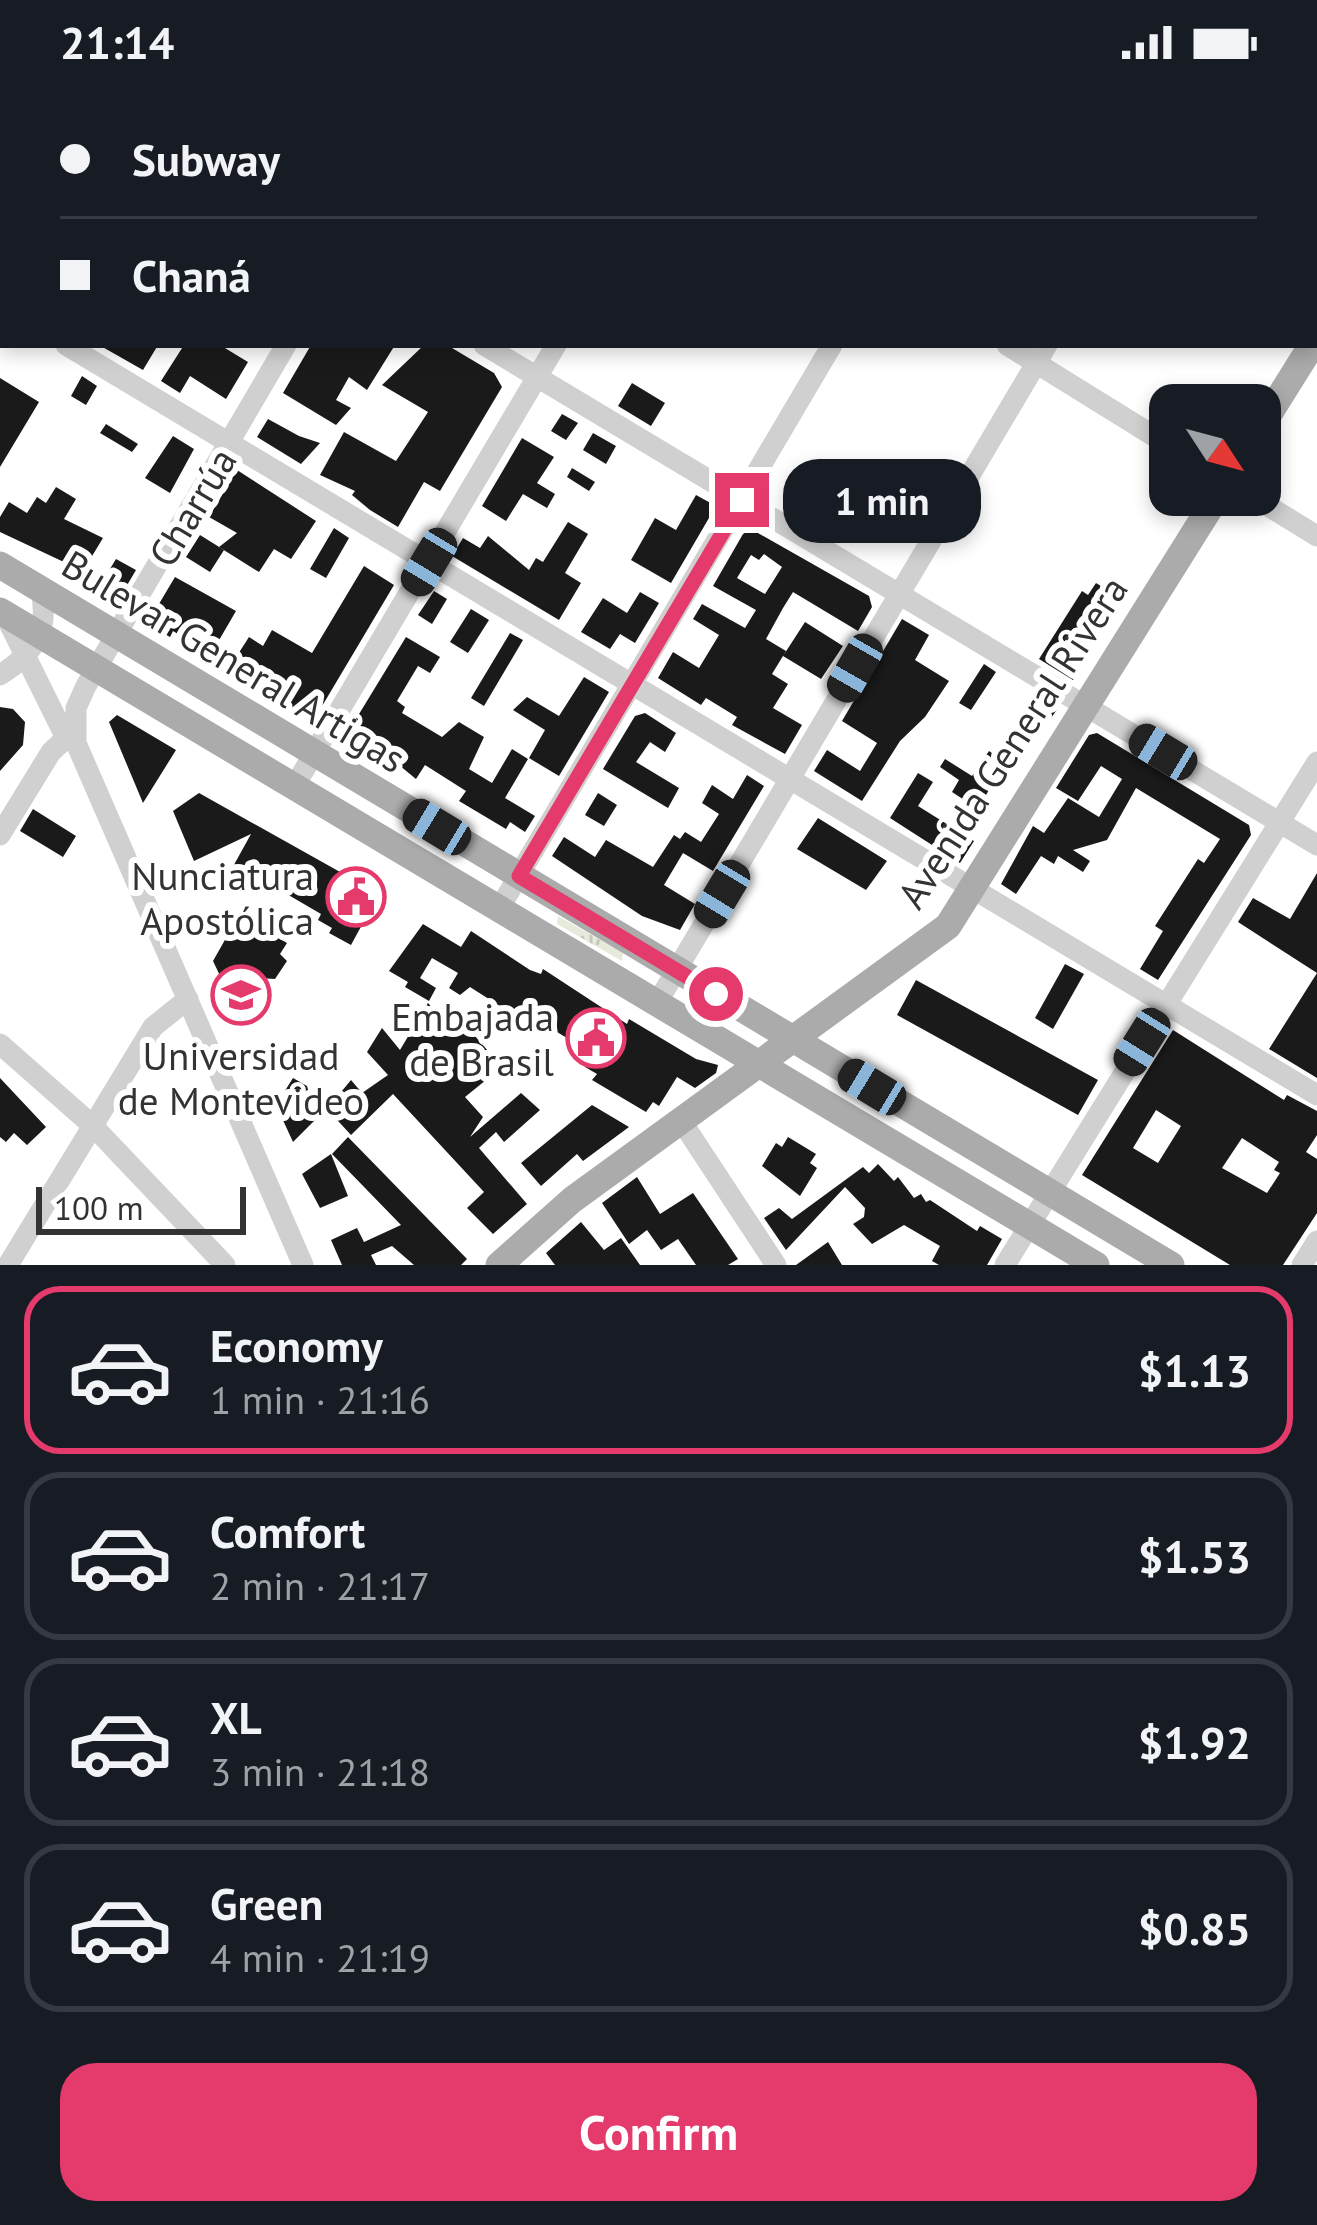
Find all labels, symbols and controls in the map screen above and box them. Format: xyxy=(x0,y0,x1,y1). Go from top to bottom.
text: 21:14 xyxy=(60,13,174,71)
text: Subway xyxy=(132,130,280,188)
text: Chaná xyxy=(132,246,251,304)
north arrow xyxy=(1149,384,1281,516)
map controls xyxy=(1149,384,1281,516)
street label: Charrúa xyxy=(137,438,247,576)
callout: 1 min xyxy=(784,458,982,542)
route end xyxy=(715,473,769,527)
text: 1 min xyxy=(834,475,930,526)
car xyxy=(395,522,463,602)
street label: Bulevar General Artigas xyxy=(53,538,415,784)
street label: Avenida General Rivera xyxy=(886,566,1138,918)
car xyxy=(821,628,889,708)
car xyxy=(1123,718,1203,786)
car xyxy=(397,793,477,861)
place label: Nunciatura Apostólica xyxy=(131,850,314,946)
car xyxy=(688,854,756,934)
public building icon: Nunciatura Apostólica xyxy=(325,866,387,928)
school or university icon: Universidad de Montevideo xyxy=(210,964,272,1026)
route start xyxy=(689,967,743,1021)
place label: Embajada de Brasil xyxy=(391,991,555,1087)
car xyxy=(1108,1002,1176,1082)
public building icon: Embajada de Brasil xyxy=(565,1007,627,1069)
place label: Universidad de Montevideo xyxy=(118,1030,364,1126)
car xyxy=(832,1053,912,1121)
scale bar xyxy=(36,1181,246,1234)
text: 100 m xyxy=(54,1186,144,1229)
icon: car xyxy=(66,1316,174,1424)
text: Economy xyxy=(210,1316,383,1374)
text: $1.13 xyxy=(1138,1341,1251,1399)
text: 1 min · 21:16 xyxy=(210,1374,430,1425)
icon: car xyxy=(66,1502,174,1610)
text: Comfort xyxy=(210,1502,365,1560)
text: $1.53 xyxy=(1138,1527,1251,1585)
text: 2 min · 21:17 xyxy=(210,1560,430,1611)
icon: car xyxy=(66,1688,174,1796)
text: XL xyxy=(210,1688,262,1746)
text: $1.92 xyxy=(1138,1713,1251,1771)
text: 3 min · 21:18 xyxy=(210,1746,430,1797)
icon: car xyxy=(66,1874,174,1982)
text: Green xyxy=(210,1874,323,1932)
text: $0.85 xyxy=(1138,1899,1251,1957)
text: 4 min · 21:19 xyxy=(210,1932,430,1983)
button: Confirm xyxy=(60,2063,1257,2201)

